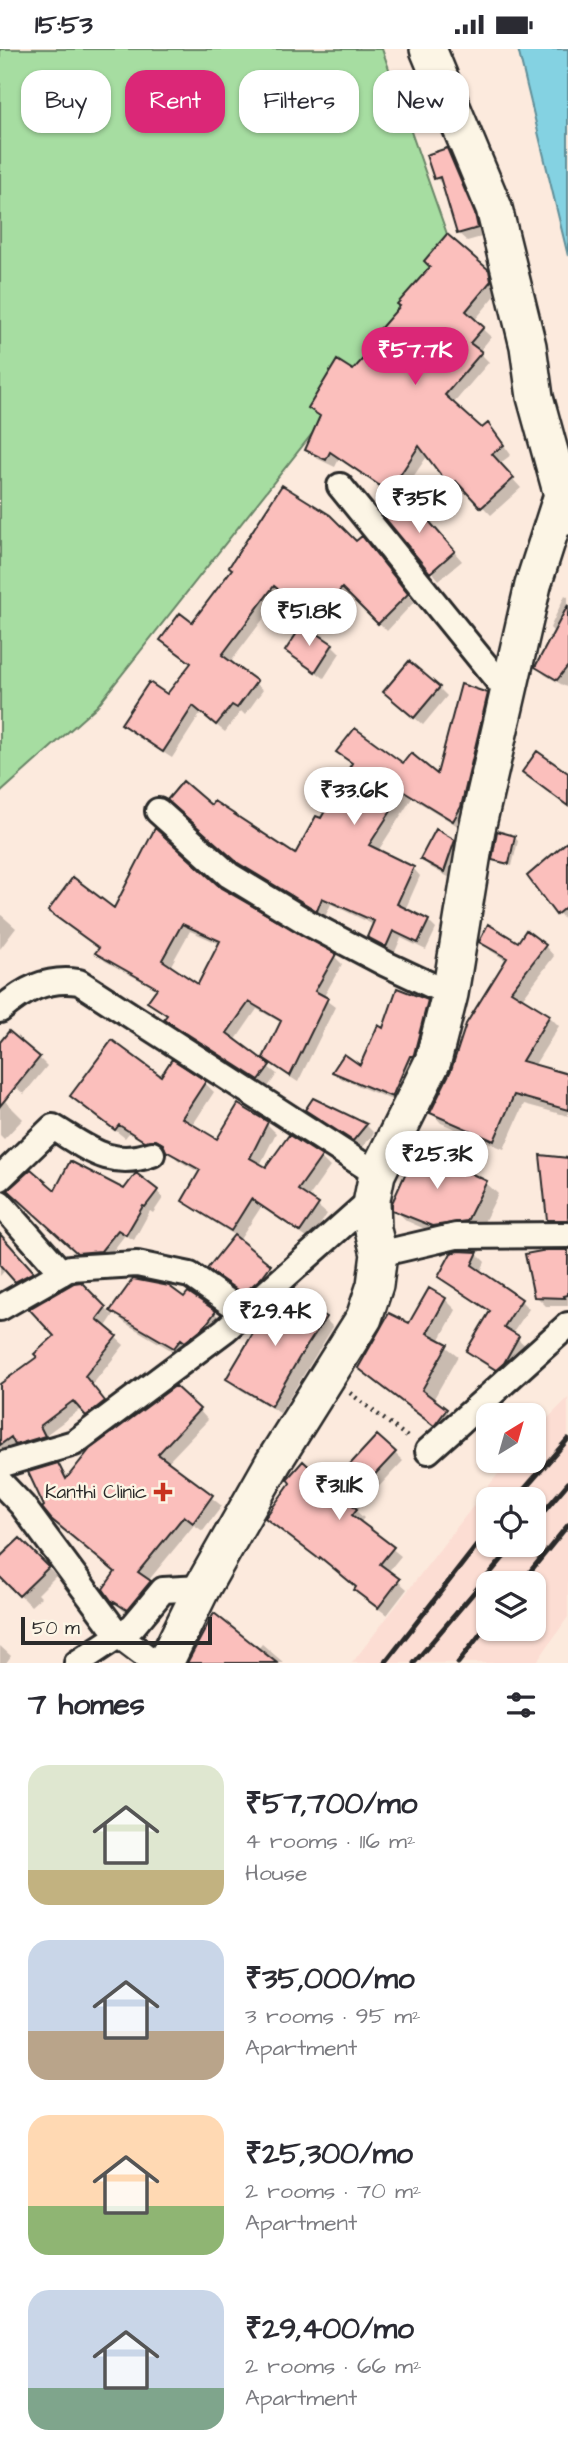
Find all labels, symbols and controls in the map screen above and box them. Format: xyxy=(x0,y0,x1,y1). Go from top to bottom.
text: 15:53 xyxy=(35,7,93,43)
chip: Buy xyxy=(21,70,111,133)
chip: Rent xyxy=(125,70,225,133)
chip: Filters xyxy=(239,70,359,133)
chip: New xyxy=(373,70,469,133)
pin: ₹57.7K xyxy=(358,327,472,387)
text: ₹57.7K xyxy=(378,334,452,366)
pin: ₹35K xyxy=(378,475,460,535)
text: ₹35K xyxy=(391,482,447,514)
pin: ₹51.8K xyxy=(252,589,366,648)
text: ₹51.8K xyxy=(277,595,341,627)
pin: ₹33.6K xyxy=(297,767,411,827)
text: ₹33.6K xyxy=(320,774,388,806)
pin: ₹25.3K xyxy=(380,1131,494,1191)
text: ₹25.3K xyxy=(401,1138,473,1170)
pin: ₹29.4K xyxy=(218,1289,332,1348)
text: ₹29.4K xyxy=(239,1295,311,1327)
north arrow xyxy=(476,1403,546,1473)
map controls xyxy=(476,1403,546,1641)
pin: ₹31.1K xyxy=(282,1463,396,1522)
text: ₹31.1K xyxy=(315,1469,363,1501)
place label: Kanthi Clinic xyxy=(45,1479,147,1506)
marker: Kanthi Clinic xyxy=(153,1482,173,1502)
button: locate xyxy=(476,1487,546,1557)
button: layers xyxy=(476,1571,546,1641)
scale bar xyxy=(21,1614,212,1646)
text: 50 m xyxy=(32,1615,80,1642)
text: 7 homes xyxy=(28,1684,145,1726)
icon: filters xyxy=(502,1686,540,1724)
text: ₹57,700/mo xyxy=(245,1783,417,1825)
icon: home xyxy=(84,1793,168,1877)
text: 4 rooms · 116 m² xyxy=(245,1825,416,1857)
text: House xyxy=(245,1857,308,1889)
text: ₹35,000/mo xyxy=(245,1958,415,2000)
icon: home xyxy=(84,1968,168,2052)
text: 3 rooms · 95 m² xyxy=(245,2000,421,2032)
text: Apartment xyxy=(245,2032,357,2064)
text: ₹25,300/mo xyxy=(245,2133,413,2175)
icon: home xyxy=(84,2143,168,2227)
text: 2 rooms · 70 m² xyxy=(245,2175,421,2207)
text: Apartment xyxy=(245,2207,357,2239)
text: ₹29,400/mo xyxy=(245,2308,414,2350)
icon: home xyxy=(84,2318,168,2402)
text: 2 rooms · 66 m² xyxy=(245,2350,422,2382)
text: Apartment xyxy=(245,2382,357,2414)

